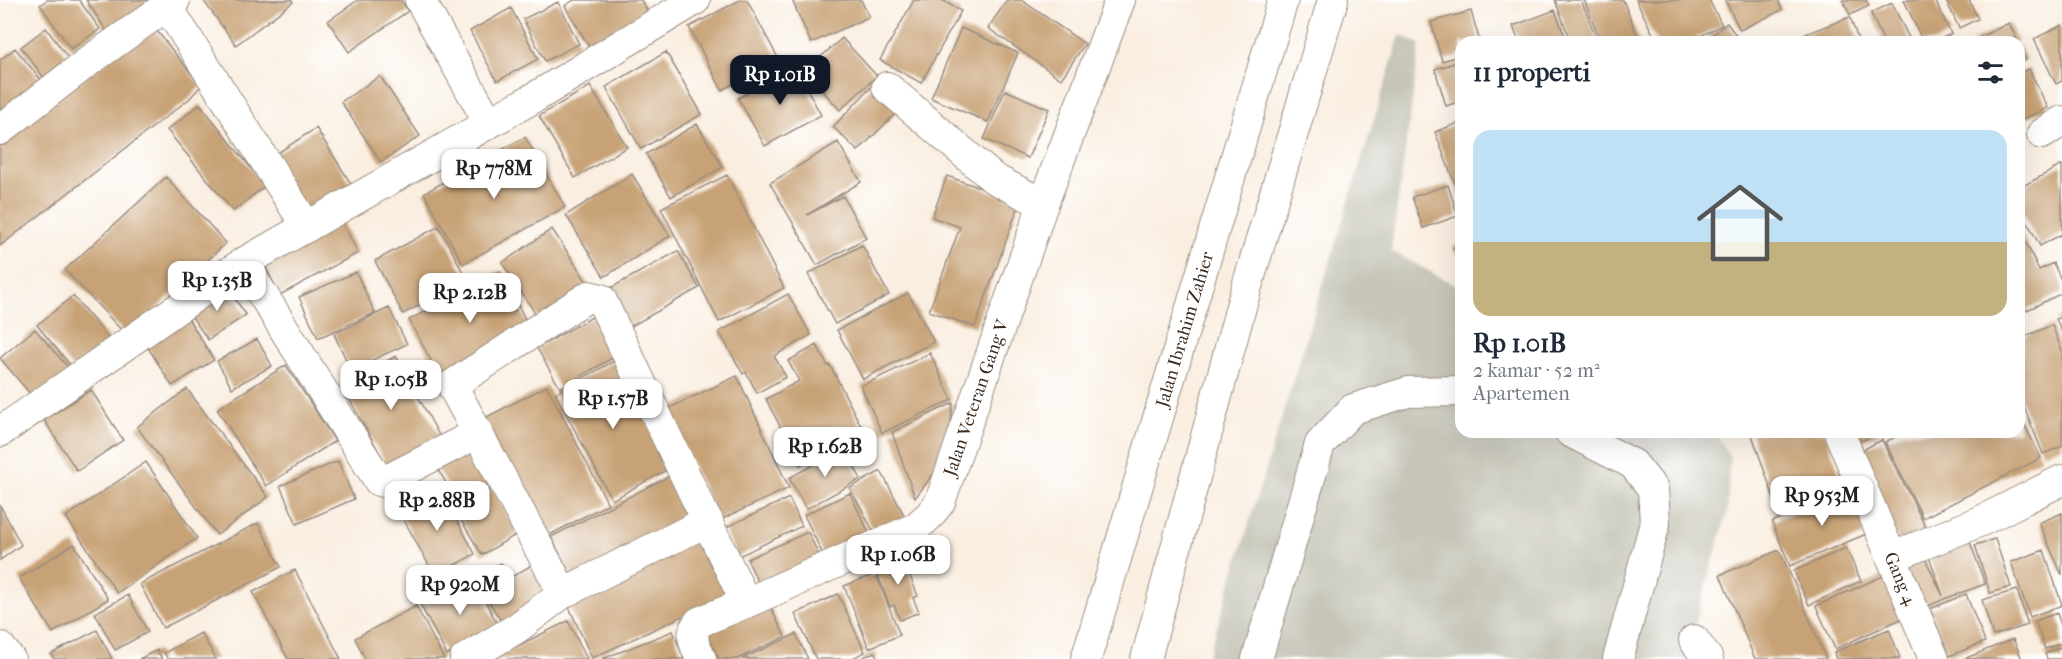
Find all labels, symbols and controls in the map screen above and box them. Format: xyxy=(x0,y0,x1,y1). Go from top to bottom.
pin: Rp 1.01B xyxy=(718,55,842,106)
icon: filters xyxy=(1974,56,2007,89)
text: 11 properti xyxy=(1473,57,1590,88)
text: Rp 1.01B xyxy=(744,63,816,86)
pin: Rp 778M xyxy=(439,149,549,200)
text: Rp 778M xyxy=(455,157,533,180)
icon: home xyxy=(1686,169,1794,277)
street label: Jalan Ibrahim Zahier xyxy=(1151,249,1218,412)
pin: Rp 1.35B xyxy=(155,261,279,312)
text: Rp 1.35B xyxy=(182,269,252,292)
pin: Rp 2.12B xyxy=(408,273,532,324)
text: Rp 2.12B xyxy=(433,281,507,304)
street label: Jalan Veteran Gang V xyxy=(939,316,1014,481)
text: Rp 1.01B xyxy=(1473,328,1566,359)
text: 2 kamar · 52 m² xyxy=(1473,359,1600,382)
pin: Rp 1.05B xyxy=(329,360,453,411)
text: Rp 1.05B xyxy=(354,368,428,391)
pin: Rp 1.57B xyxy=(551,379,675,430)
text: Apartemen xyxy=(1473,382,1570,405)
text: Rp 1.57B xyxy=(577,387,649,410)
pin: Rp 1.62B xyxy=(763,427,887,478)
text: Rp 1.62B xyxy=(788,435,862,458)
pin: Rp 953M xyxy=(1767,476,1877,527)
pin: Rp 2.88B xyxy=(375,481,499,532)
text: Rp 953M xyxy=(1784,484,1860,507)
text: Rp 2.88B xyxy=(399,489,475,512)
pin: Rp 1.06B xyxy=(836,535,960,586)
text: Rp 1.06B xyxy=(860,543,936,566)
street label: Gang 4 xyxy=(1879,549,1920,609)
pin: Rp 920M xyxy=(405,565,515,616)
text: Rp 920M xyxy=(420,573,500,596)

